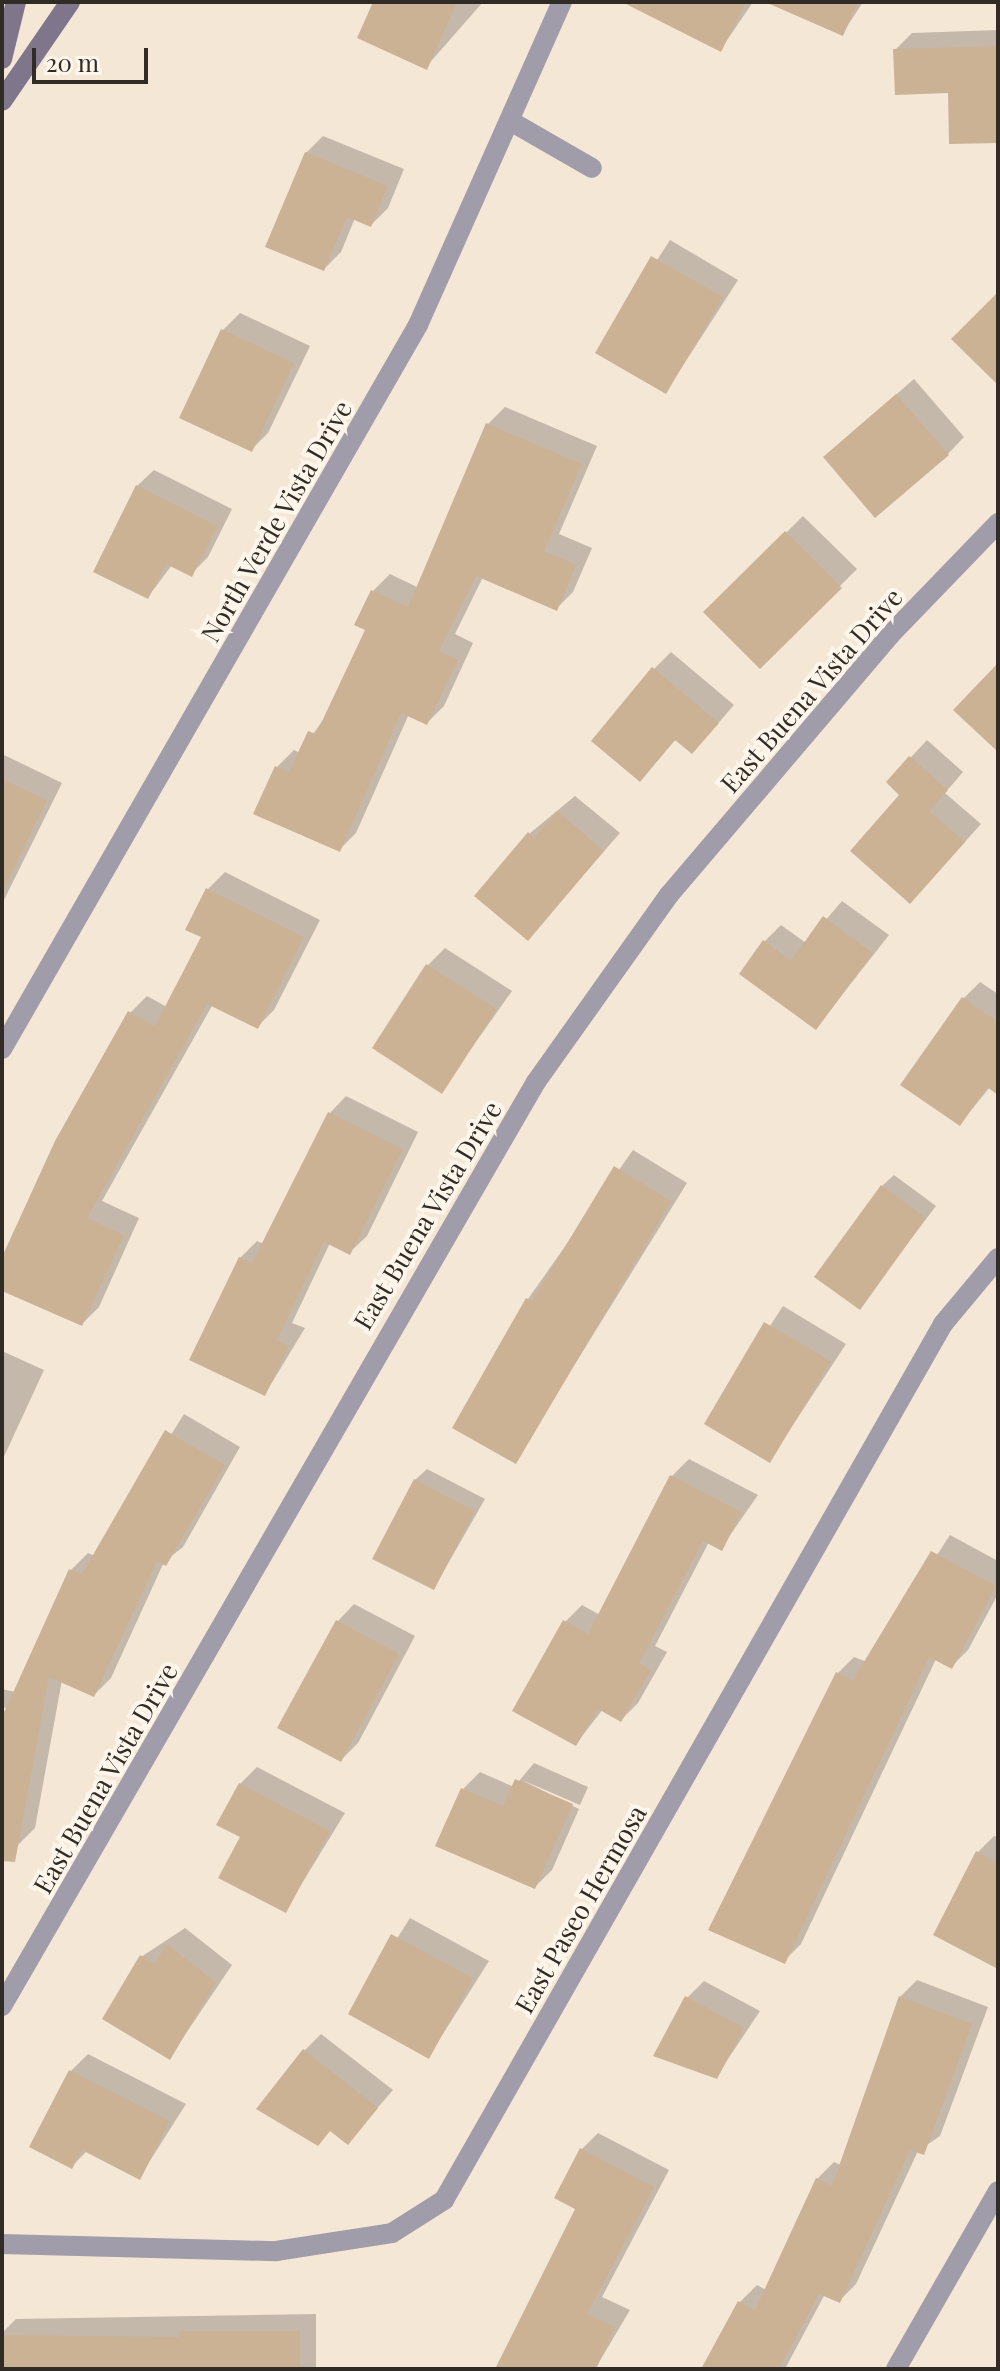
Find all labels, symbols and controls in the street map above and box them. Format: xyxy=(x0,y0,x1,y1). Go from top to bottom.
scale bar xyxy=(36,32,152,82)
text: 20 m xyxy=(46,46,99,78)
street label: North Verde Vista Drive xyxy=(194,394,358,648)
street label: East Buena Vista Drive xyxy=(713,581,909,799)
street label: East Buena Vista Drive xyxy=(346,1094,508,1336)
street label: East Buena Vista Drive xyxy=(26,1656,184,1900)
street label: East Paseo Hermosa xyxy=(508,1799,652,2019)

